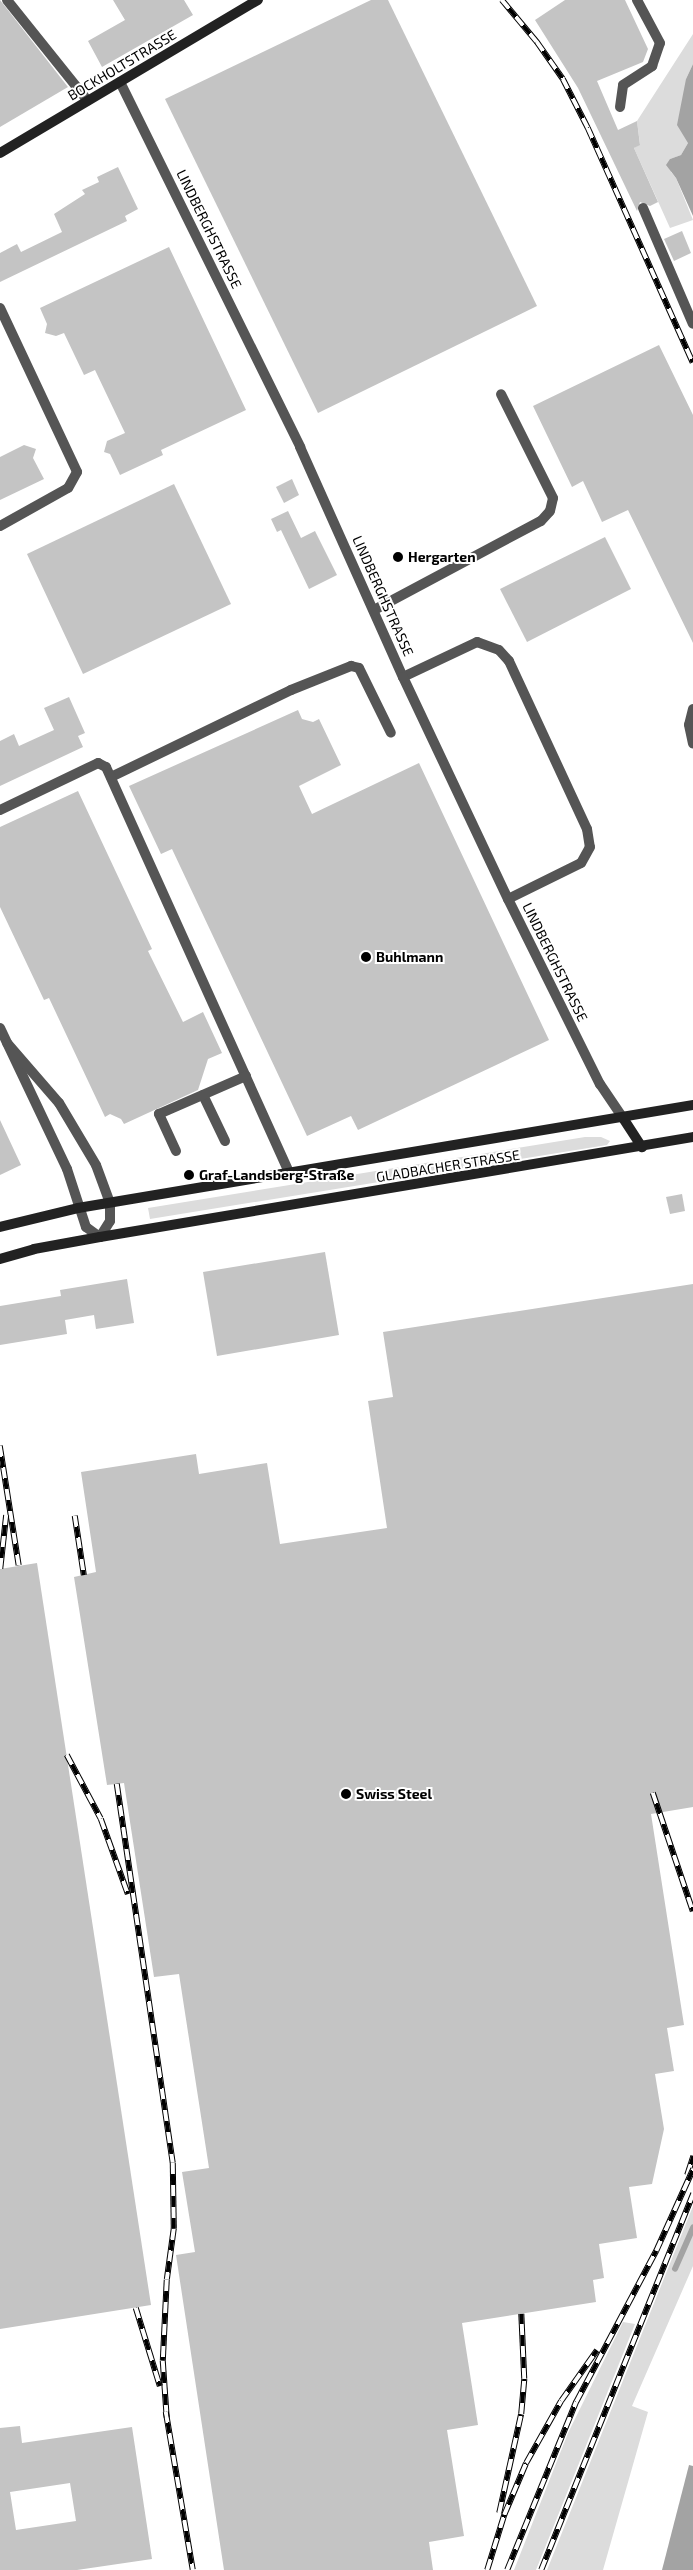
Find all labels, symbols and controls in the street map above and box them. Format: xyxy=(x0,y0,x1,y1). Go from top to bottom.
street label: BOCKHOLTSTRASSE xyxy=(65,26,179,104)
street label: LINDBERGHSTRASSE xyxy=(173,167,245,291)
street label: LINDBERGHSTRASSE xyxy=(349,533,417,659)
place label: Hergarten xyxy=(408,549,476,565)
marker: Hergarten xyxy=(392,551,404,563)
street label: LINDBERGHSTRASSE xyxy=(519,900,591,1024)
place label: Buhlmann xyxy=(376,949,443,965)
marker: Buhlmann xyxy=(360,951,372,963)
street label: GLADBACHER STRASSE xyxy=(375,1146,521,1186)
place label: Graf-Landsberg-Straße xyxy=(199,1167,354,1183)
marker: Graf-Landsberg-Straße xyxy=(183,1169,195,1181)
place label: Swiss Steel xyxy=(356,1786,432,1802)
marker: Swiss Steel xyxy=(340,1788,352,1800)

